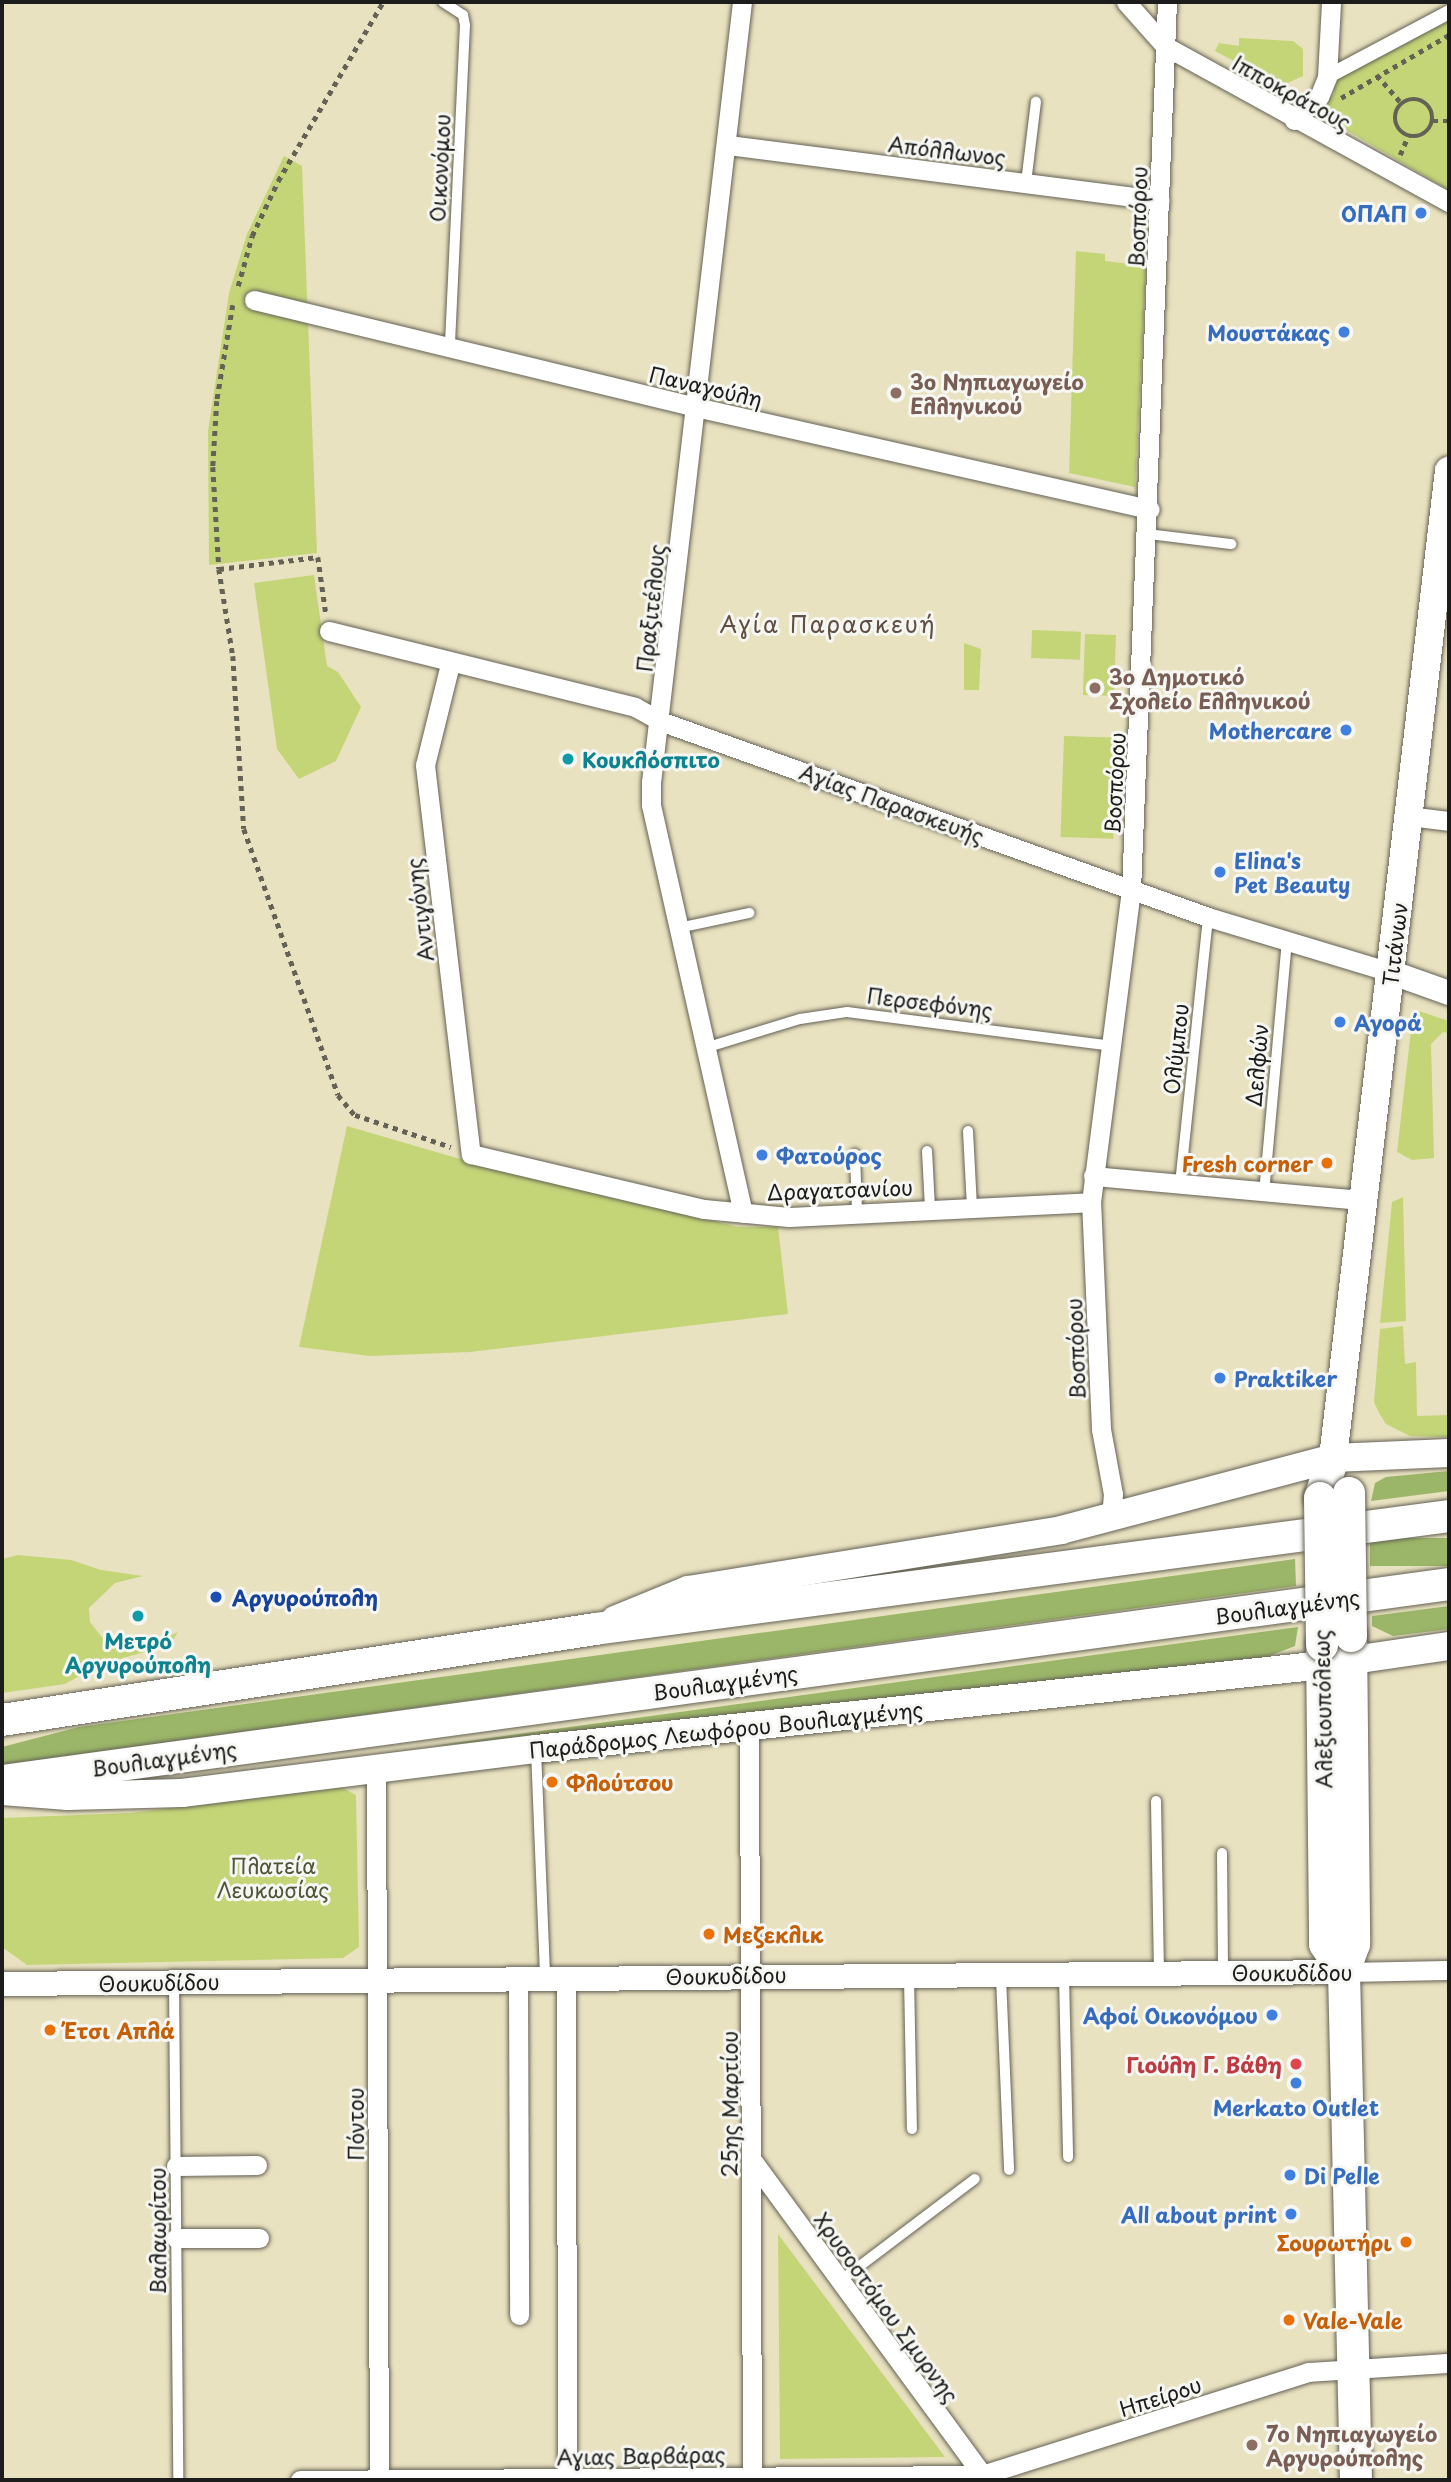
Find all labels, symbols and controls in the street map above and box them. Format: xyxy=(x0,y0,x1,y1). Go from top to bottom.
street label: Ιπποκράτους xyxy=(1229,49,1355,135)
street label: Οικονόμου xyxy=(424,113,454,223)
street label: Απόλλωνος xyxy=(887,130,1007,170)
street label: Βοσπόρου xyxy=(1123,166,1151,268)
place label: ΟΠΑΠ xyxy=(1341,200,1407,226)
marker: ΟΠΑΠ xyxy=(1413,205,1429,221)
place label: Μουστάκας xyxy=(1207,319,1330,345)
marker: Μουστάκας xyxy=(1336,324,1352,340)
street label: Παναγούλη xyxy=(647,361,765,411)
place label: 3ο Νηπιαγωγείο Ελληνικού xyxy=(910,368,1084,418)
marker: 3ο Νηπιαγωγείο Ελληνικού xyxy=(888,385,904,401)
street label: Πραξιτέλους xyxy=(631,543,669,673)
district label: Αγία Παρασκευή xyxy=(721,610,935,638)
place label: 3ο Δημοτικό Σχολείο Ελληνικού xyxy=(1109,663,1311,713)
marker: 3ο Δημοτικό Σχολείο Ελληνικού xyxy=(1087,680,1103,696)
place label: Mothercare xyxy=(1209,717,1332,743)
marker: Mothercare xyxy=(1338,722,1354,738)
street label: Βοσπόρου xyxy=(1099,732,1129,834)
place label: Κουκλόσπιτο xyxy=(582,746,720,772)
marker: Κουκλόσπιτο xyxy=(560,751,576,767)
street label: Αγίας Παρασκευής xyxy=(796,758,988,848)
place label: Elina's Pet Beauty xyxy=(1234,847,1352,897)
street label: Αντιγόνης xyxy=(400,857,438,963)
marker: Elina's Pet Beauty xyxy=(1212,864,1228,880)
street label: Τιτάνων xyxy=(1376,901,1412,987)
street label: Περσεφόνης xyxy=(866,982,994,1022)
street label: Ολύμπου xyxy=(1158,1002,1192,1096)
place label: Αγορά xyxy=(1354,1009,1422,1035)
marker: Αγορά xyxy=(1332,1014,1348,1030)
street label: Δελφών xyxy=(1240,1022,1272,1108)
place label: Φατούρος xyxy=(776,1142,882,1168)
marker: Φατούρος xyxy=(754,1147,770,1163)
place label: Fresh corner xyxy=(1181,1150,1313,1176)
marker: Fresh corner xyxy=(1319,1155,1335,1171)
street label: Δραγατσανίου xyxy=(767,1174,913,1204)
street label: Βοσπόρου xyxy=(1061,1298,1089,1400)
place label: Praktiker xyxy=(1234,1365,1337,1391)
marker: Praktiker xyxy=(1212,1370,1228,1386)
street label: Βουλιαγμένης xyxy=(1213,1583,1361,1629)
place label: Αργυρούπολη xyxy=(232,1584,378,1610)
marker: Αργυρούπολη xyxy=(206,1587,226,1607)
marker: Μετρό Αργυρούπολη xyxy=(130,1608,146,1624)
place label: Μετρό Αργυρούπολη xyxy=(65,1627,211,1677)
street label: Αλεξιουπόλεως xyxy=(1308,1629,1336,1789)
street label: Βουλιαγμένης xyxy=(651,1659,799,1705)
street label: Παράδρομος Λεωφόρου Βουλιαγμένης xyxy=(528,1696,924,1762)
street label: Βουλιαγμένης xyxy=(90,1735,238,1781)
place label: Φλούτσου xyxy=(566,1769,674,1795)
marker: Φλούτσου xyxy=(544,1774,560,1790)
park label: Πλατεία Λευκωσίας xyxy=(217,1852,329,1902)
place label: Μεζεκλικ xyxy=(723,1921,824,1947)
marker: Μεζεκλικ xyxy=(701,1926,717,1942)
street label: Θουκυδίδου xyxy=(1231,1959,1353,1985)
street label: Θουκυδίδου xyxy=(665,1961,787,1989)
street label: Θουκυδίδου xyxy=(98,1968,220,1996)
place label: Αφοί Οικονόμου xyxy=(1083,2002,1258,2028)
marker: Αφοί Οικονόμου xyxy=(1264,2007,1280,2023)
place label: Έτσι Απλά xyxy=(64,2017,176,2043)
marker: Έτσι Απλά xyxy=(42,2022,58,2038)
street label: 25ης Μαρτίου xyxy=(716,2031,742,2177)
place label: Γιούλη Γ. Βάθη xyxy=(1126,2051,1282,2077)
marker: Γιούλη Γ. Βάθη xyxy=(1288,2056,1304,2072)
marker: Merkato Outlet xyxy=(1288,2075,1304,2091)
street label: Πόντου xyxy=(342,2087,368,2161)
place label: Merkato Outlet xyxy=(1213,2094,1379,2120)
place label: Di Pelle xyxy=(1304,2162,1381,2188)
street label: Βαλαωρίτου xyxy=(144,2167,170,2295)
marker: Di Pelle xyxy=(1282,2167,1298,2183)
place label: All about print xyxy=(1119,2201,1277,2227)
marker: All about print xyxy=(1283,2206,1299,2222)
street label: Χρυσοστόμου Σμυρνης xyxy=(810,2207,964,2407)
place label: Σουρωτήρι xyxy=(1276,2229,1392,2255)
marker: Σουρωτήρι xyxy=(1398,2234,1414,2250)
place label: Vale-Vale xyxy=(1303,2307,1403,2333)
marker: Vale-Vale xyxy=(1281,2312,1297,2328)
street label: Ηπείρου xyxy=(1116,2371,1204,2421)
place label: 7ο Νηπιαγωγείο Αργυρούπολης xyxy=(1266,2420,1438,2470)
marker: 7ο Νηπιαγωγείο Αργυρούπολης xyxy=(1244,2437,1260,2453)
street label: Αγιας Βαρβάρας xyxy=(556,2441,726,2469)

